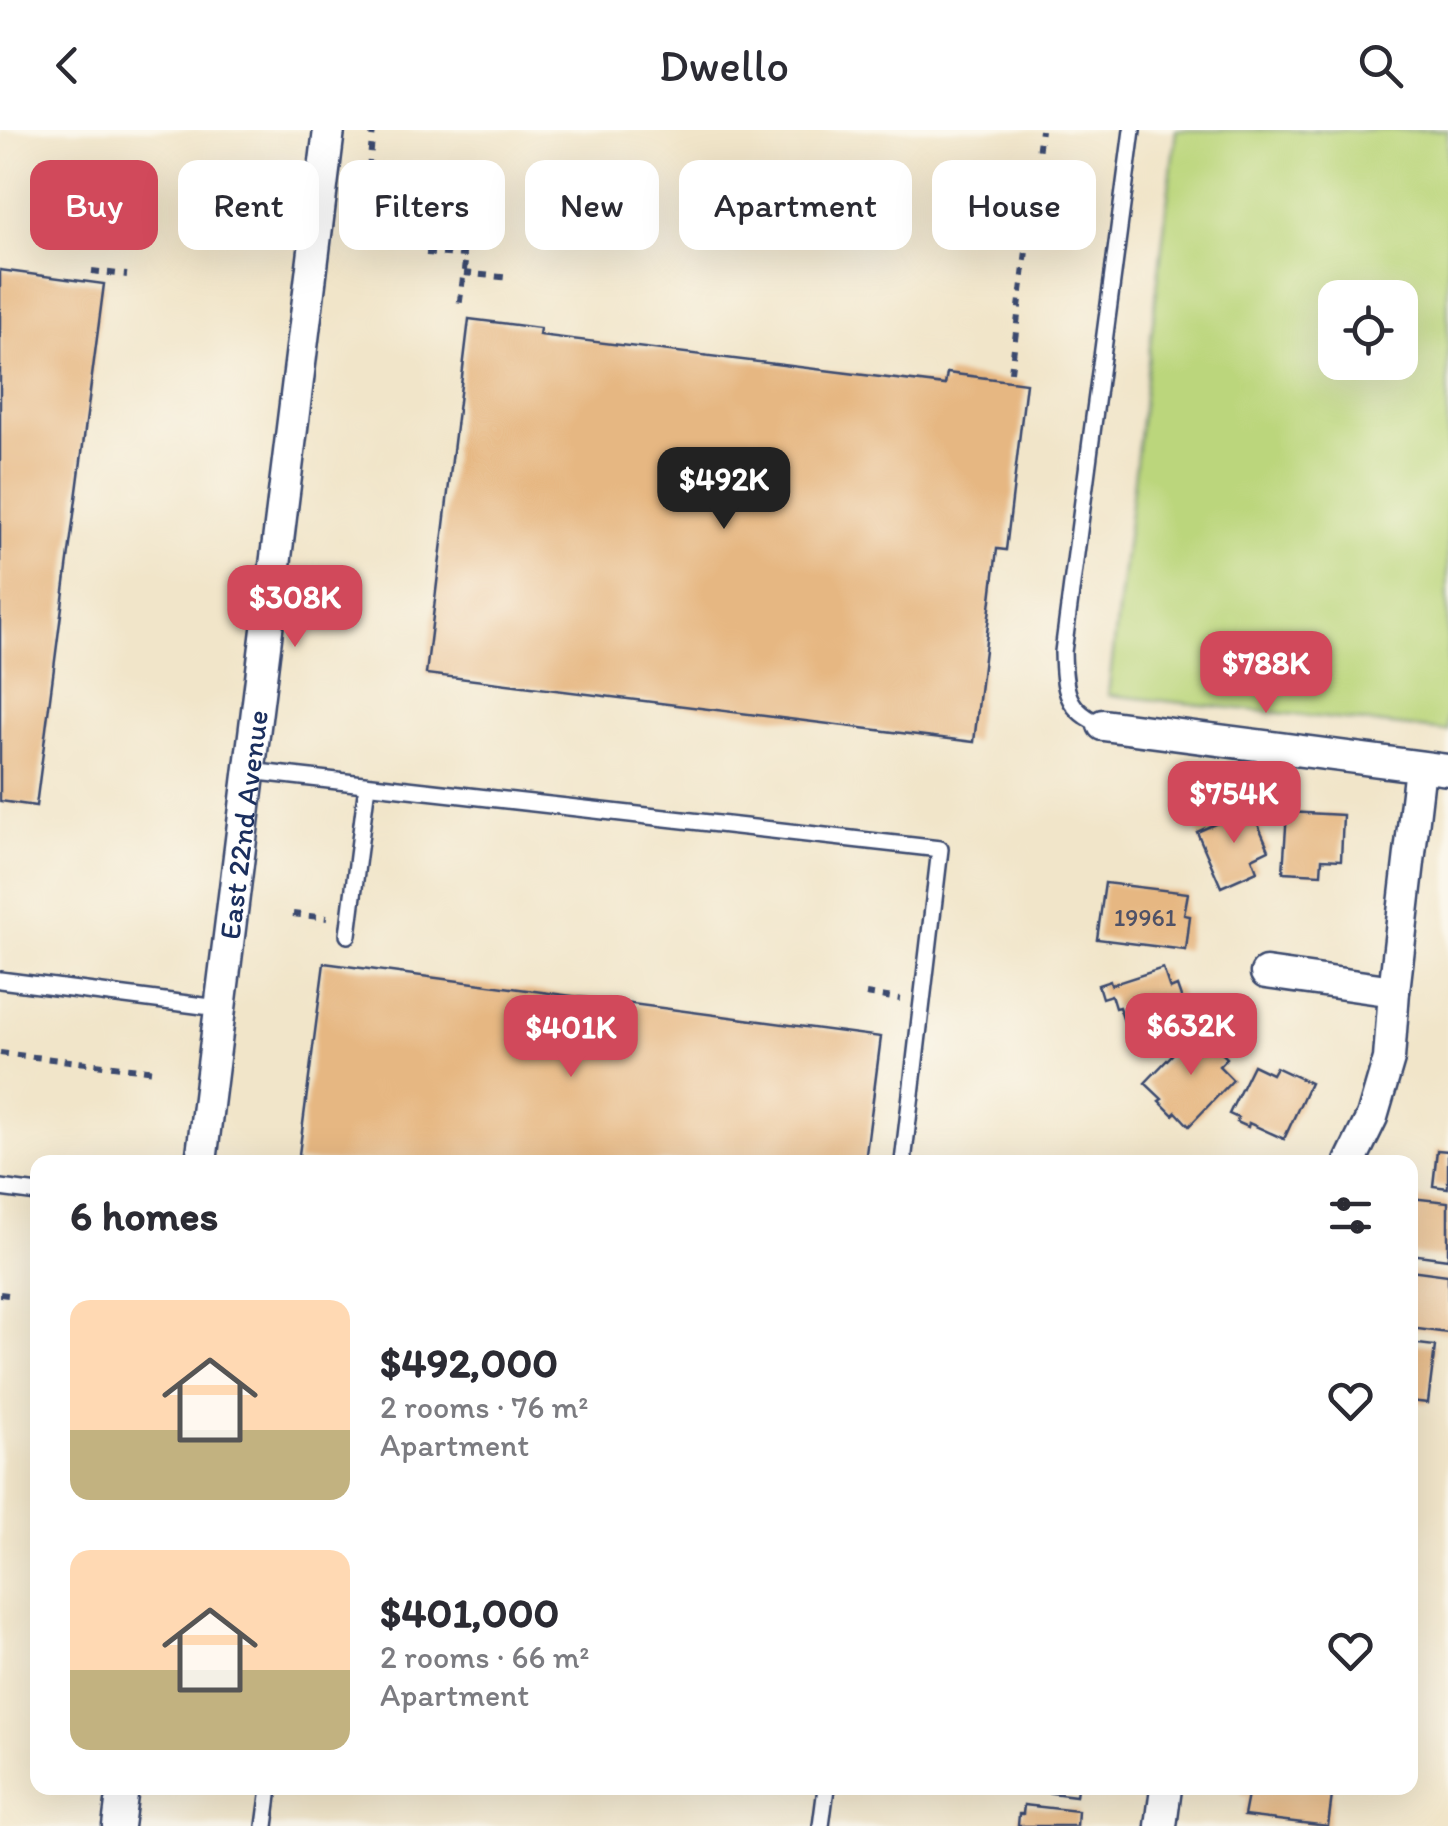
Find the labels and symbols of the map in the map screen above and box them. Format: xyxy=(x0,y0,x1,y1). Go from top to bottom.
pin: $492K xyxy=(654,447,794,532)
pin: $308K xyxy=(225,565,365,650)
pin: $788K xyxy=(1196,631,1336,716)
street label: East 22nd Avenue xyxy=(210,708,275,941)
pin: $754K xyxy=(1164,761,1304,846)
house number: 19961 xyxy=(1114,902,1177,932)
pin: $632K xyxy=(1121,993,1261,1078)
pin: $401K xyxy=(501,995,641,1080)

